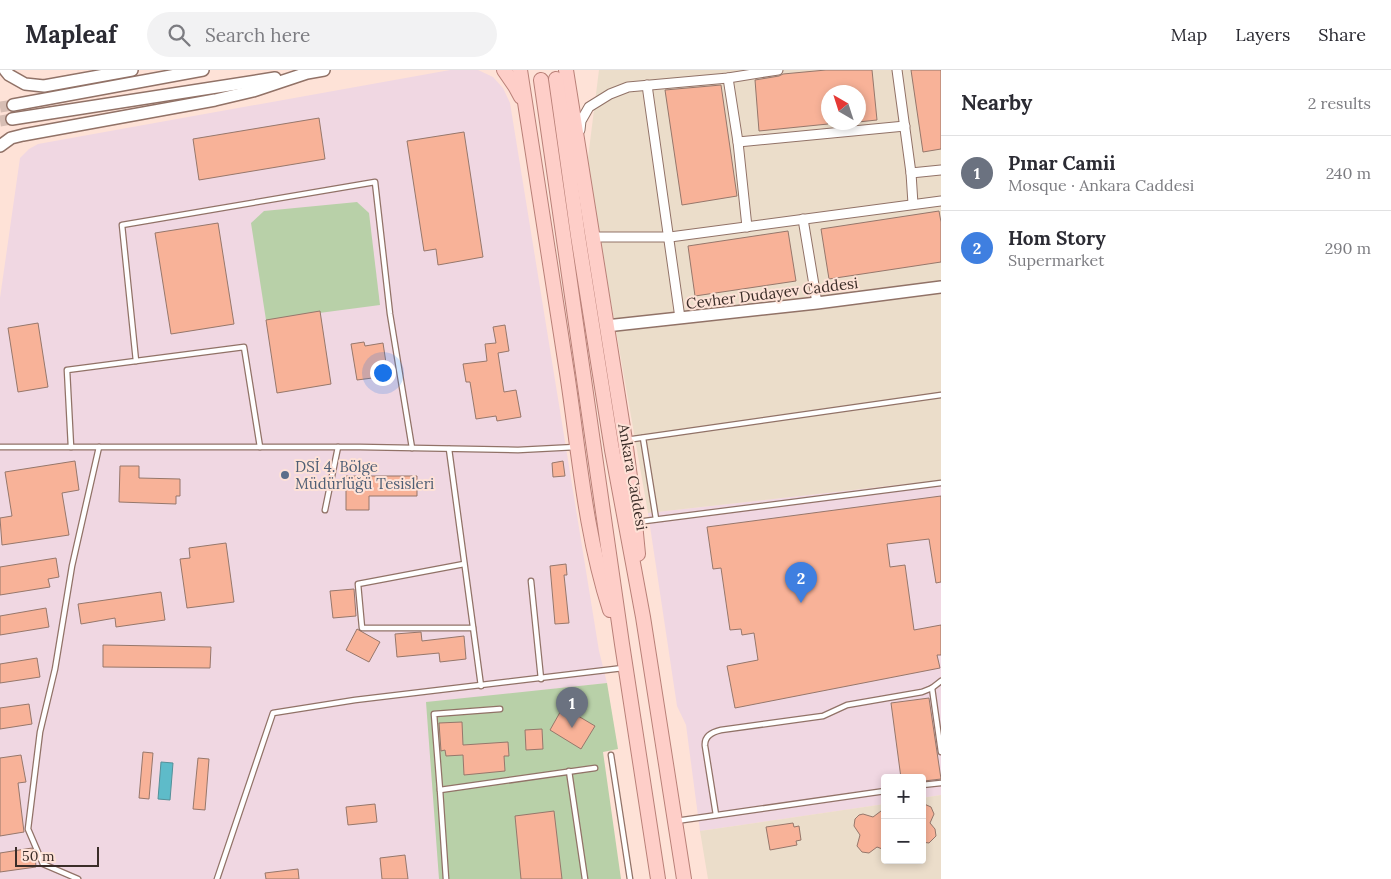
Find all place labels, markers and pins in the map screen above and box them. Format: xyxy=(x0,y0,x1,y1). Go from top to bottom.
place label: DSİ 4. Bölge Müdürlüğü Tesisleri xyxy=(295,457,434,493)
marker: DSİ 4. Bölge Müdürlüğü Tesisleri xyxy=(279,469,291,481)
pin: 2 xyxy=(785,562,817,603)
pin: 1 xyxy=(556,687,588,728)

